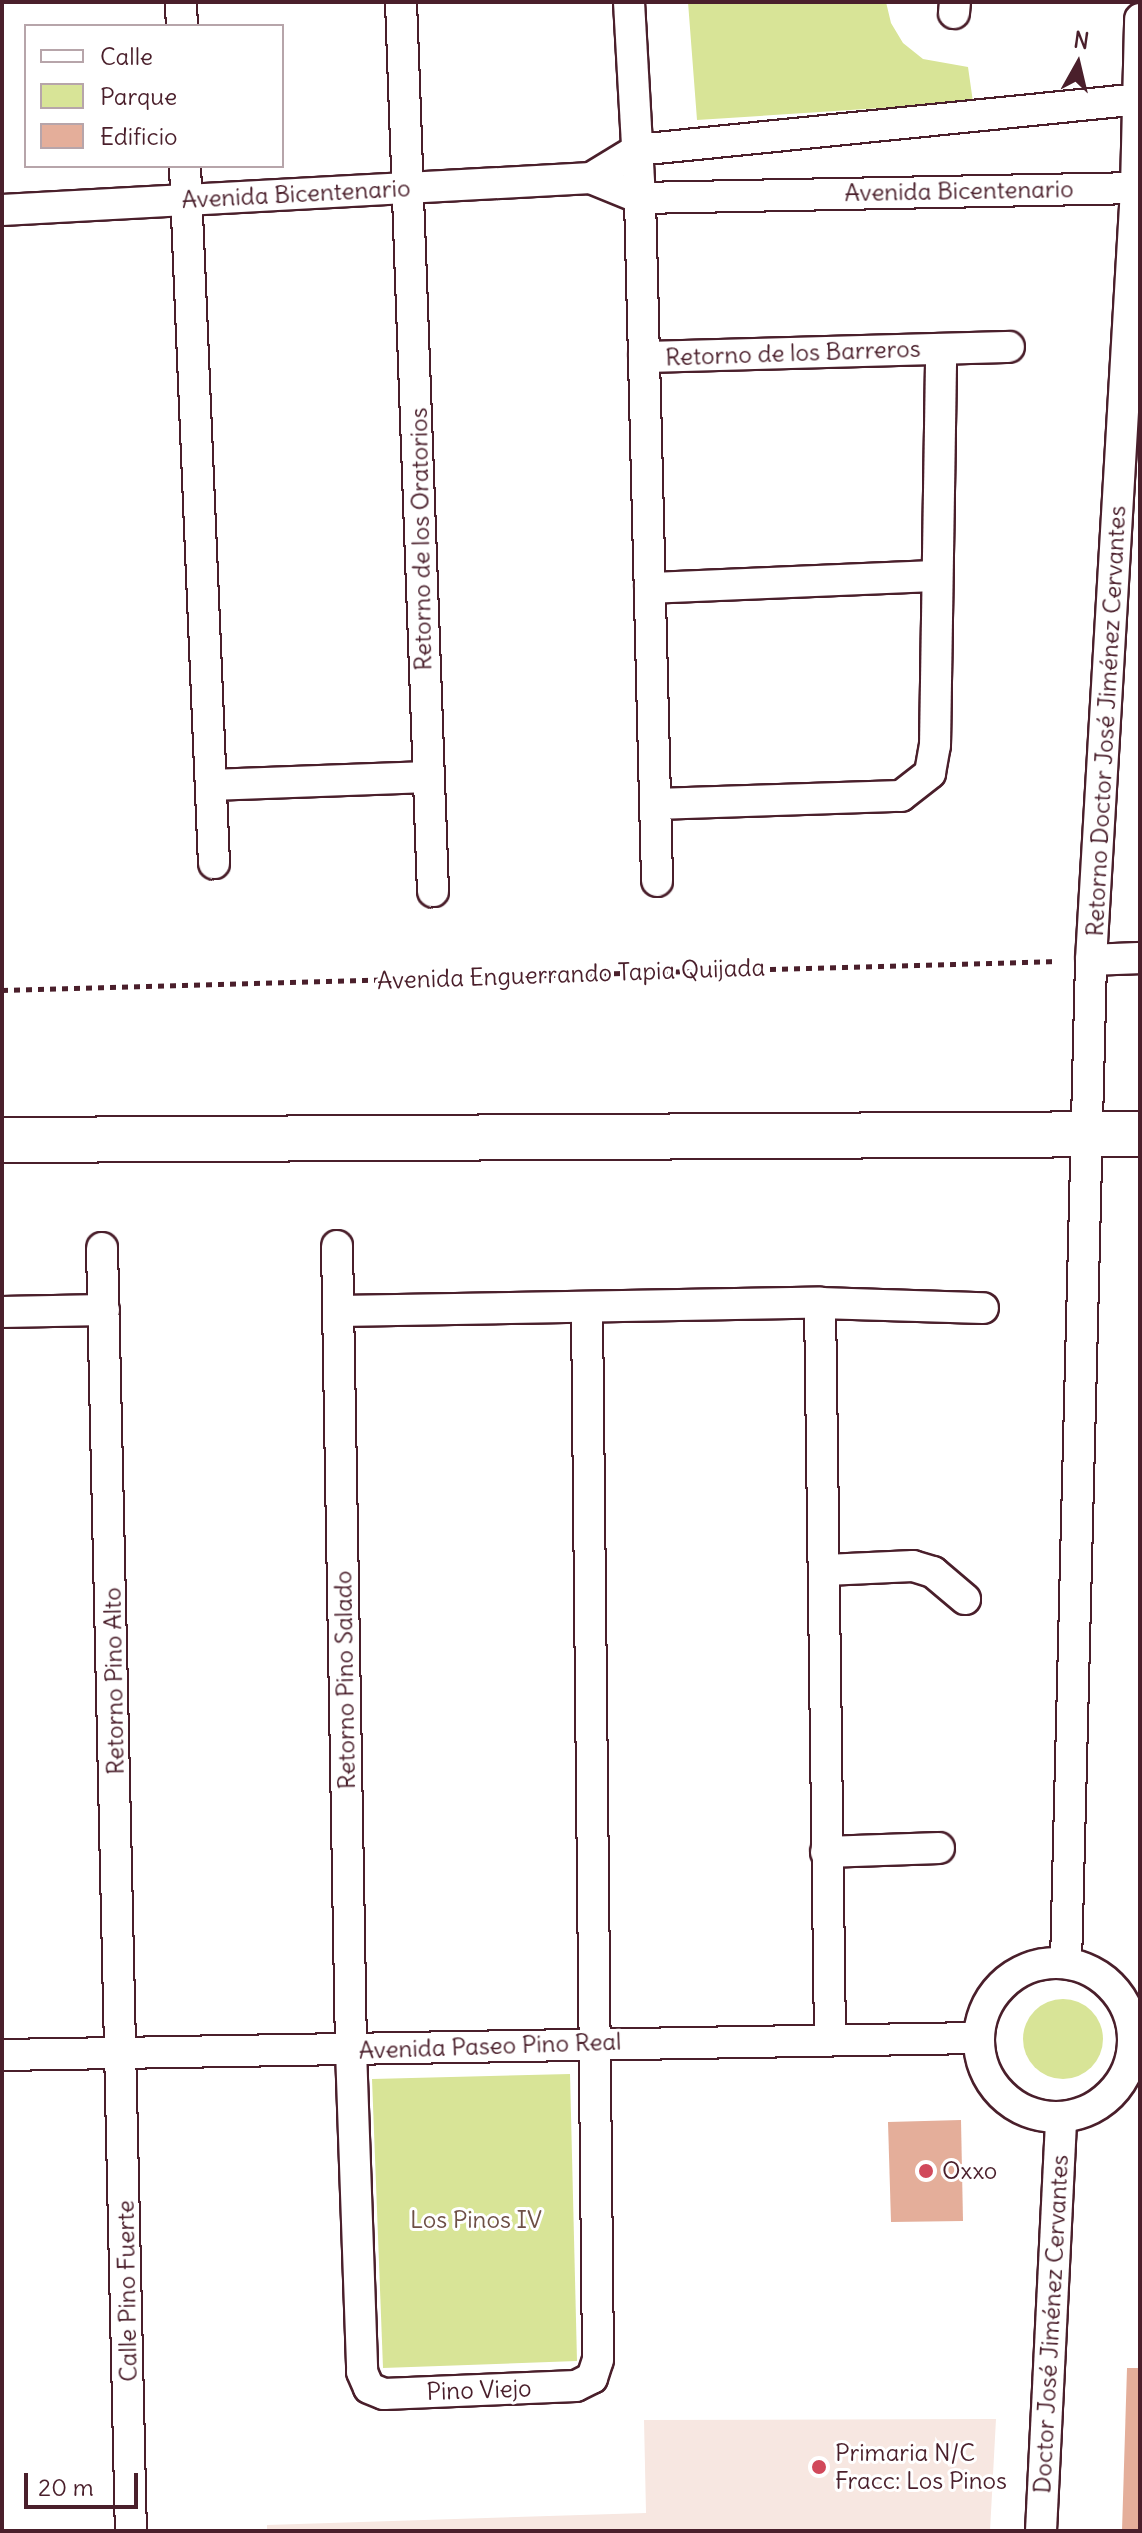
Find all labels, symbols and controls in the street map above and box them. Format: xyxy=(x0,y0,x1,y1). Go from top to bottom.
legend xyxy=(24,24,284,168)
north arrow xyxy=(1038,24,1118,104)
text: N xyxy=(1072,25,1091,55)
text: Calle xyxy=(100,41,153,71)
text: Parque xyxy=(100,81,177,111)
text: Edificio xyxy=(100,121,178,151)
street label: Avenida Bicentenario xyxy=(181,174,411,214)
street label: Avenida Bicentenario xyxy=(844,175,1074,207)
street label: Retorno de los Barreros xyxy=(665,334,921,372)
street label: Retorno de los Oratorios xyxy=(404,407,438,671)
street label: Retorno Doctor José Jiménez Cervantes xyxy=(1080,505,1132,937)
street label: Avenida Enguerrando Tapia Quijada xyxy=(376,953,766,995)
street label: Retorno Pino Salado xyxy=(329,1570,361,1790)
street label: Retorno Pino Alto xyxy=(98,1587,130,1775)
street label: Avenida Paseo Pino Real xyxy=(358,2027,622,2065)
street label: Doctor José Jiménez Cervantes xyxy=(1028,2154,1074,2494)
place label: Oxxo xyxy=(942,2157,997,2185)
marker: Oxxo xyxy=(917,2162,935,2180)
street label: Calle Pino Fuerte xyxy=(111,2200,143,2382)
park label: Los Pinos IV xyxy=(410,2206,542,2234)
street label: Pino Viejo xyxy=(426,2374,532,2406)
place label: Primaria N/C Fracc: Los Pinos xyxy=(835,2439,1007,2495)
scale bar xyxy=(28,2457,142,2507)
marker: Primaria N/C Fracc: Los Pinos xyxy=(810,2458,828,2476)
text: 20 m xyxy=(38,2472,94,2502)

